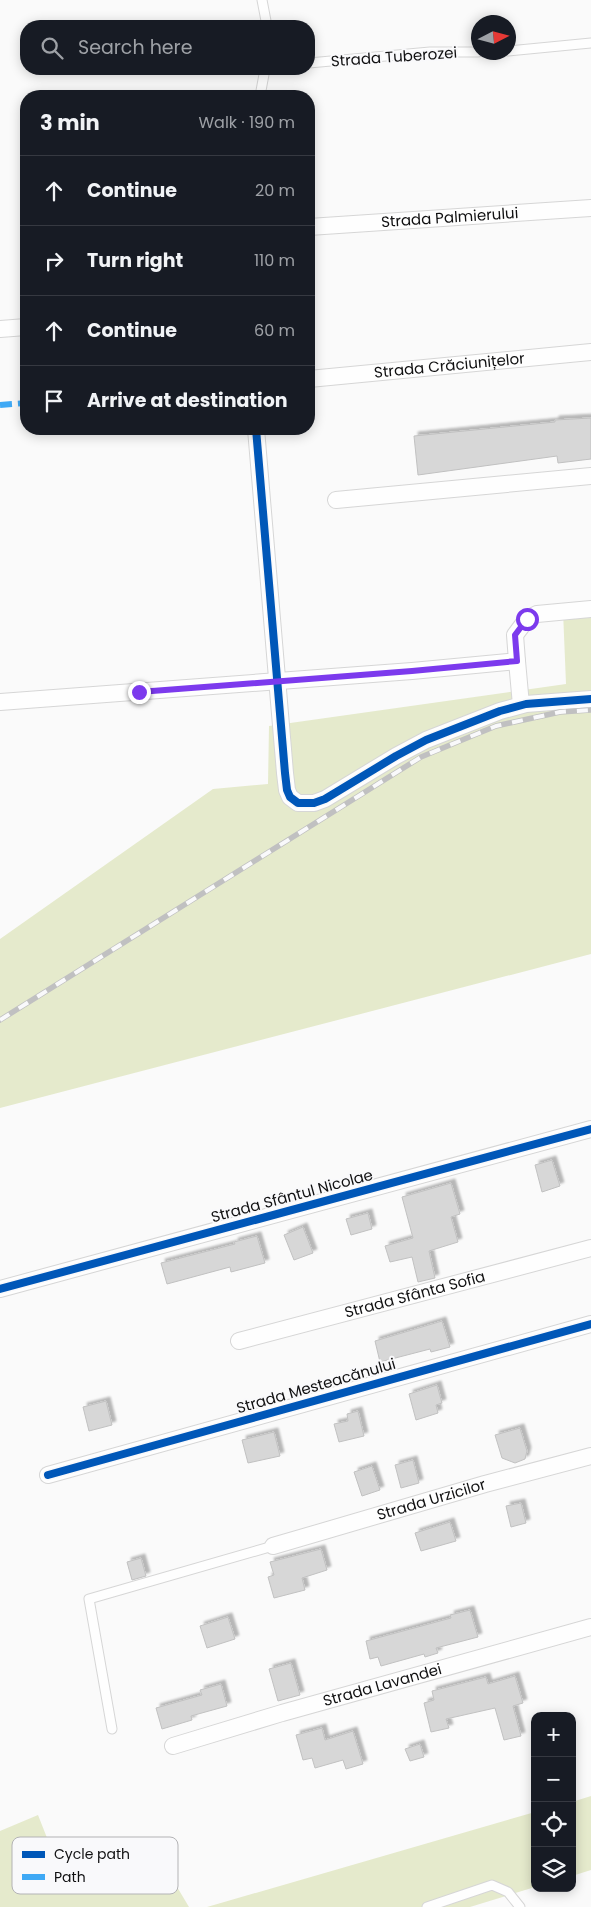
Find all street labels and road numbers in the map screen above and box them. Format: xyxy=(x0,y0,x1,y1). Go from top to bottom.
street label: Strada Tuberozei xyxy=(330,42,458,71)
street label: Strada Palmierului xyxy=(380,202,519,232)
street label: Strada Crăciunițelor xyxy=(373,347,526,383)
street label: Strada Sfântul Nicolae xyxy=(209,1164,375,1227)
street label: Strada Sfânta Sofia xyxy=(342,1265,487,1323)
street label: Strada Mesteacănului xyxy=(234,1353,398,1418)
street label: Strada Urzicilor xyxy=(374,1473,488,1525)
street label: Strada Lavandei xyxy=(320,1658,444,1711)

